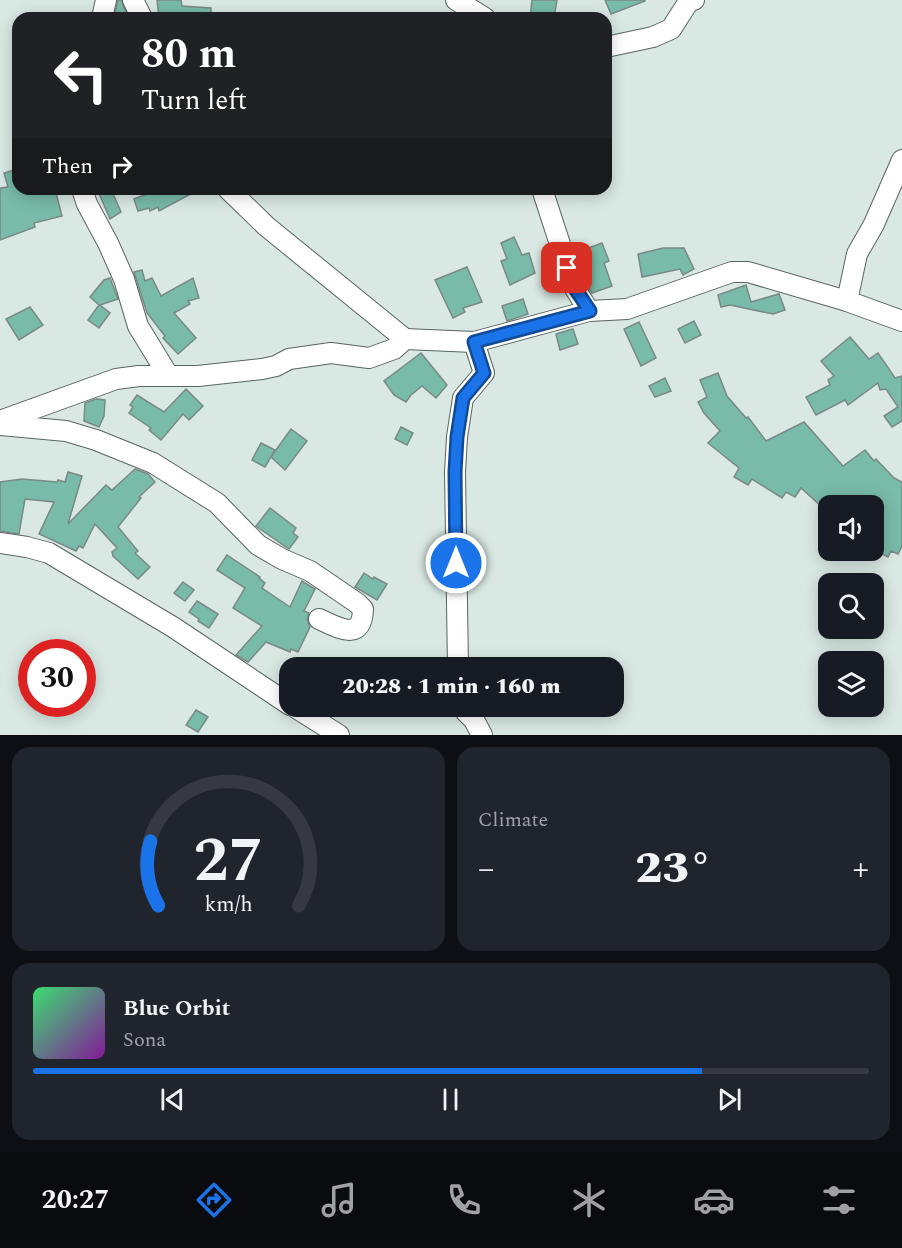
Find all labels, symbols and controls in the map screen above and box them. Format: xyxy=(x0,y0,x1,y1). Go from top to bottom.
text: 80 m xyxy=(141,23,236,86)
icon: left xyxy=(42,36,120,114)
text: Turn left xyxy=(141,80,247,122)
text: Then xyxy=(42,150,93,183)
icon: right xyxy=(105,150,138,183)
pin xyxy=(541,242,592,293)
icon: arrive xyxy=(550,251,583,284)
map controls xyxy=(818,495,884,717)
button: sound xyxy=(818,495,884,561)
position arrow xyxy=(424,531,488,595)
button: search xyxy=(818,573,884,639)
speed limit sign: 30 xyxy=(18,639,96,717)
button: layers xyxy=(818,651,884,717)
text: 20:28 · 1 min · 160 m xyxy=(342,670,561,703)
text: Climate xyxy=(478,805,548,835)
text: 27 xyxy=(193,814,264,909)
text: 23° xyxy=(635,834,712,903)
text: − xyxy=(478,844,495,894)
text: + xyxy=(852,844,869,894)
text: km/h xyxy=(204,888,253,921)
text: Blue Orbit xyxy=(123,992,230,1025)
text: Sona xyxy=(123,1025,166,1055)
icon: previous xyxy=(156,1083,189,1116)
icon: pause xyxy=(434,1083,467,1116)
icon: next xyxy=(713,1083,746,1116)
text: 20:27 xyxy=(42,1179,109,1221)
icon: directions xyxy=(193,1179,235,1221)
icon: music xyxy=(318,1179,360,1221)
icon: phone xyxy=(443,1179,485,1221)
icon: climate xyxy=(568,1179,610,1221)
icon: car xyxy=(693,1179,735,1221)
icon: filters xyxy=(818,1179,860,1221)

